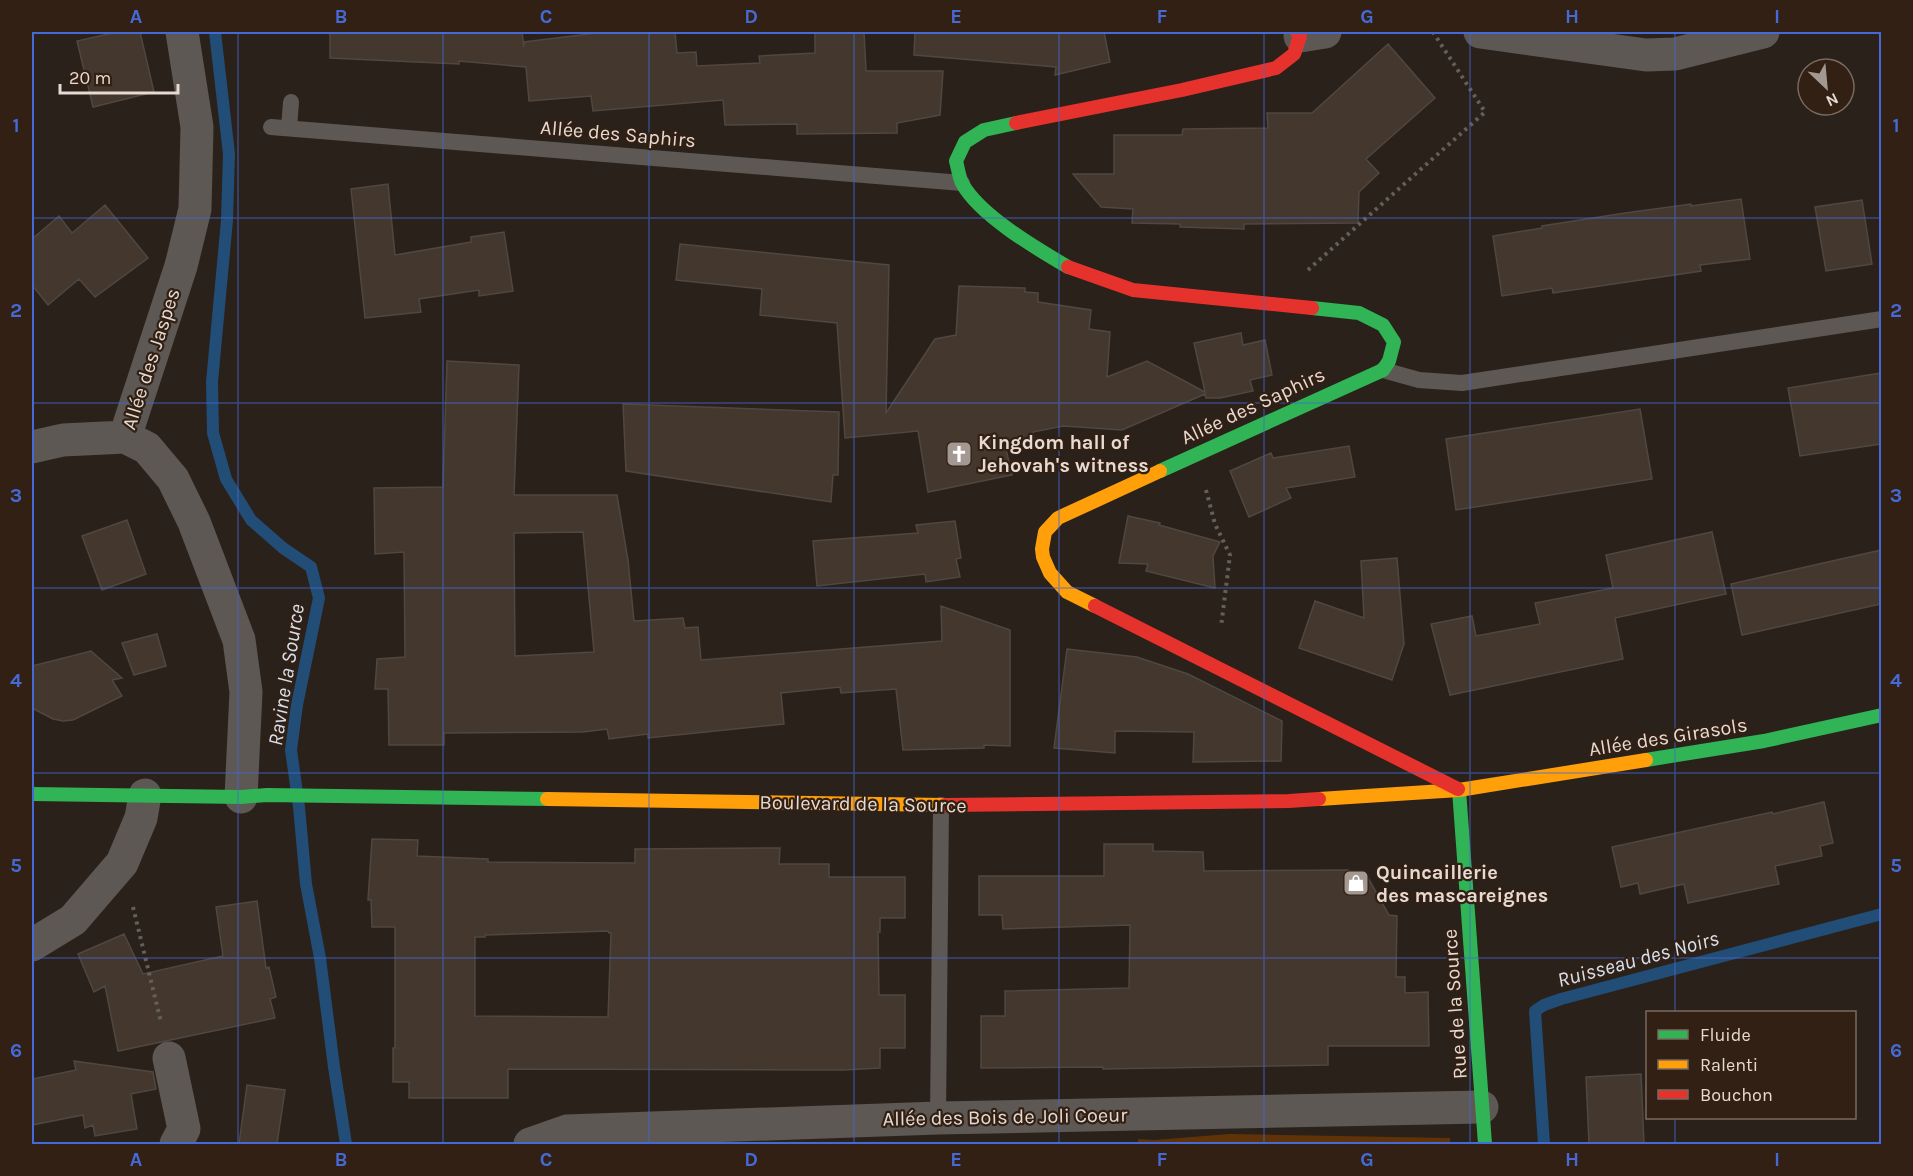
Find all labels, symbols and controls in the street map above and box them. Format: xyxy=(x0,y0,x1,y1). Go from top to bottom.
text: A xyxy=(130,5,143,28)
text: B xyxy=(335,5,347,28)
text: C xyxy=(540,5,552,28)
text: D xyxy=(744,5,758,28)
text: E xyxy=(950,5,962,28)
text: F xyxy=(1157,5,1168,28)
text: G xyxy=(1360,5,1374,28)
text: H xyxy=(1565,5,1579,28)
text: I xyxy=(1774,5,1780,28)
scale bar xyxy=(60,57,178,95)
north arrow xyxy=(1796,57,1856,117)
text: 20 m xyxy=(69,67,111,89)
text: N xyxy=(1823,89,1842,111)
text: 1 xyxy=(12,114,20,137)
text: 1 xyxy=(1892,114,1900,137)
street label: Allée des Saphirs xyxy=(539,116,697,152)
street label: Allée des Jaspes xyxy=(117,285,185,433)
text: 2 xyxy=(10,299,22,322)
text: 2 xyxy=(1890,299,1902,322)
street label: Allée des Saphirs xyxy=(1177,363,1329,449)
place label: Kingdom hall of Jehovah's witness xyxy=(978,431,1149,477)
church icon: Kingdom hall of Jehovah's witness xyxy=(944,439,974,469)
text: 3 xyxy=(10,484,22,507)
text: 3 xyxy=(1890,484,1902,507)
water label: Ravine la Source xyxy=(263,602,309,748)
text: 4 xyxy=(10,669,22,692)
text: 4 xyxy=(1890,669,1902,692)
street label: Allée des Girasols xyxy=(1587,713,1749,761)
street label: Boulevard de la Source xyxy=(759,791,967,817)
text: 5 xyxy=(10,854,22,877)
text: 5 xyxy=(1890,854,1902,877)
place label: Quincaillerie des mascareignes xyxy=(1376,861,1548,907)
shop icon: Quincaillerie des mascareignes xyxy=(1341,868,1371,898)
water label: Ruisseau des Noirs xyxy=(1555,926,1721,992)
street label: Rue de la Source xyxy=(1438,928,1472,1080)
legend xyxy=(1646,1011,1856,1119)
text: Fluide xyxy=(1700,1024,1751,1046)
text: 6 xyxy=(10,1039,22,1062)
text: 6 xyxy=(1890,1039,1902,1062)
text: Ralenti xyxy=(1700,1054,1758,1076)
text: Bouchon xyxy=(1700,1084,1773,1106)
street label: Allée des Bois de Joli Coeur xyxy=(882,1103,1128,1131)
text: A xyxy=(130,1148,143,1171)
text: B xyxy=(335,1148,347,1171)
text: C xyxy=(540,1148,552,1171)
text: D xyxy=(744,1148,758,1171)
text: E xyxy=(950,1148,962,1171)
text: F xyxy=(1157,1148,1168,1171)
text: G xyxy=(1360,1148,1374,1171)
text: H xyxy=(1565,1148,1579,1171)
text: I xyxy=(1774,1148,1780,1171)

